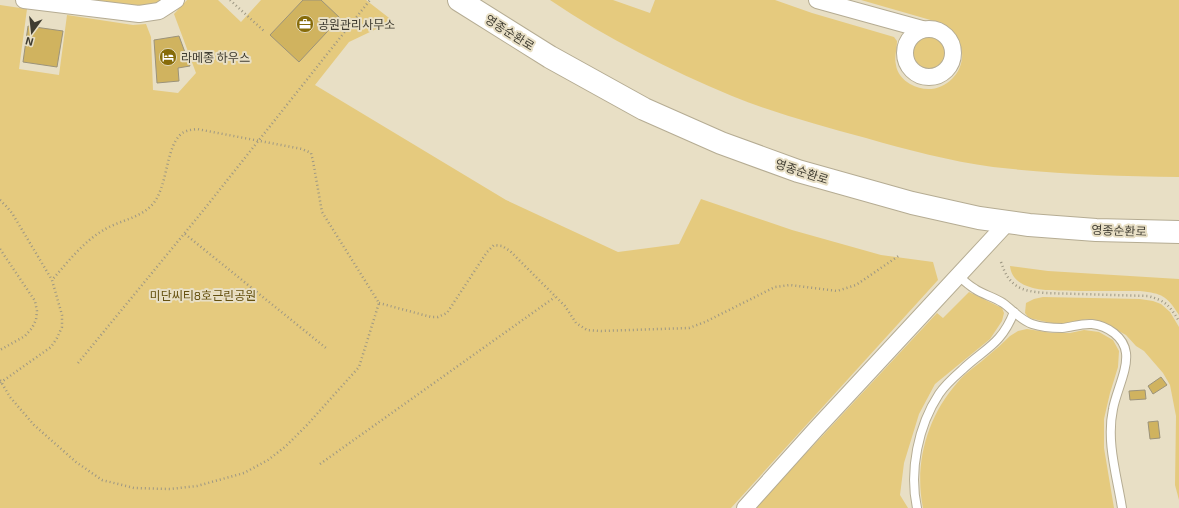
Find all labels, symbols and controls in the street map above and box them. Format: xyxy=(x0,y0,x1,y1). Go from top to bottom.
street label: 영종순환로 xyxy=(483,11,537,53)
north arrow xyxy=(12,12,52,52)
office icon: 공원관리사무소 xyxy=(295,14,315,34)
place label: 공원관리사무소 xyxy=(318,17,395,31)
text: N xyxy=(24,35,35,49)
hotel icon: 라메종 하우스 xyxy=(158,47,178,67)
place label: 라메종 하우스 xyxy=(181,50,250,64)
street label: 영종순환로 xyxy=(774,156,830,186)
street label: 영종순환로 xyxy=(1091,222,1147,238)
park label: 미단씨티8호근린공원 xyxy=(150,288,256,302)

